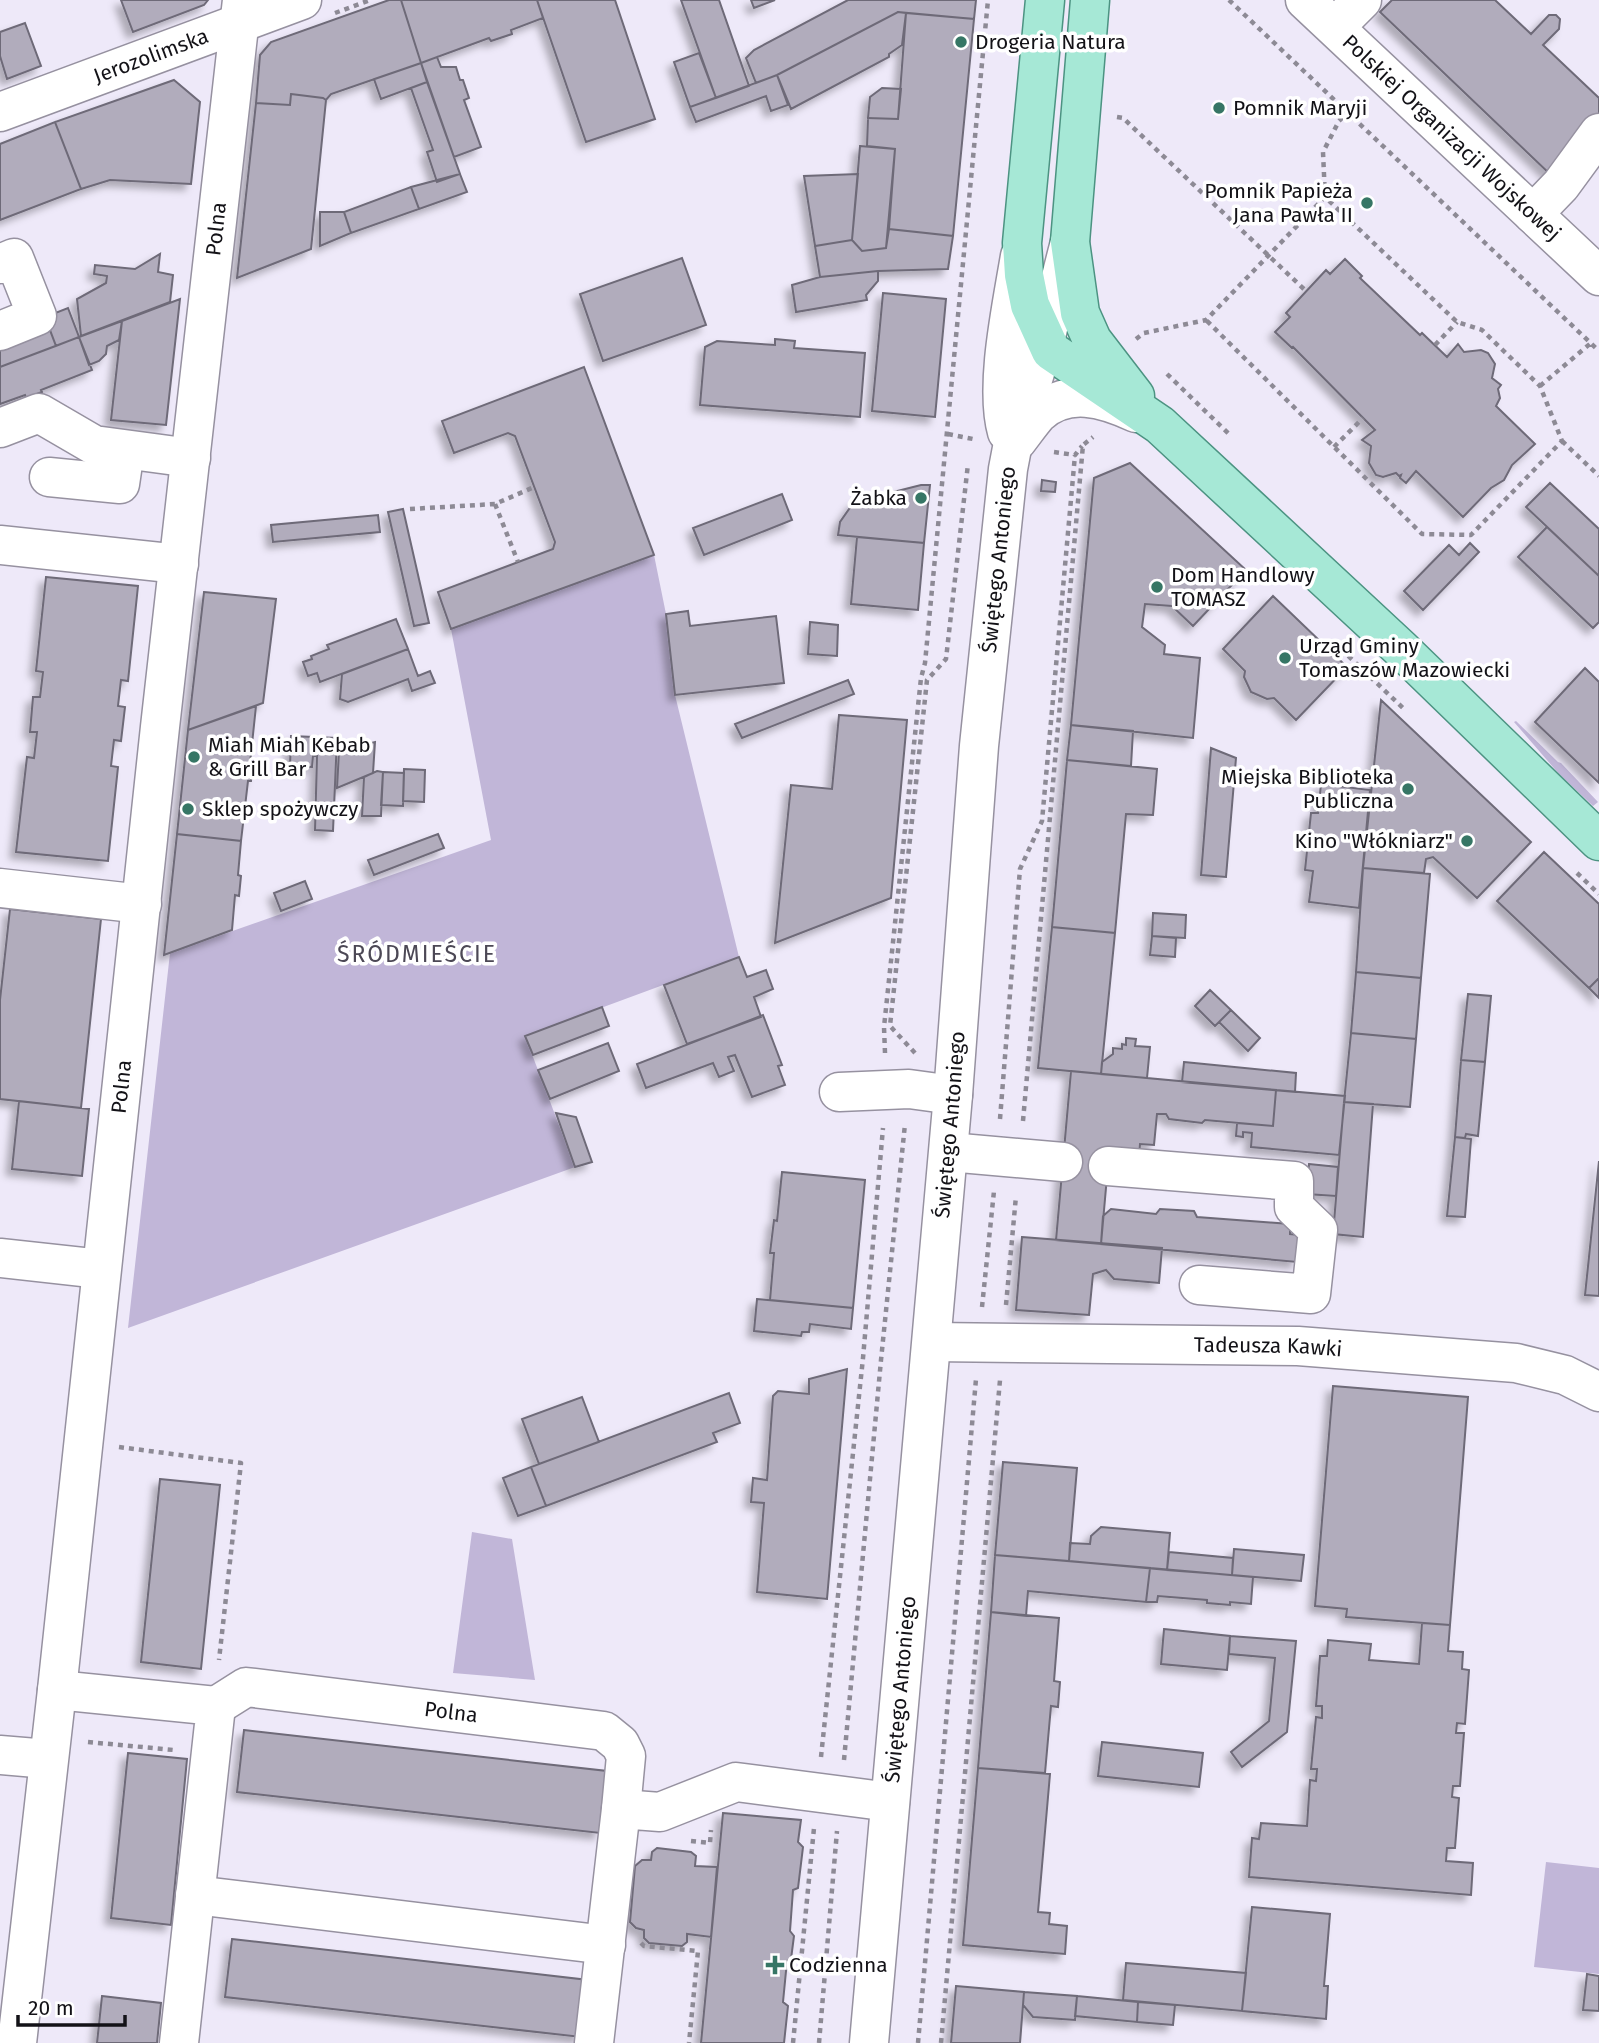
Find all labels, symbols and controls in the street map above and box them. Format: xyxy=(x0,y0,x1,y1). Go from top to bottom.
street label: Jerozolimska xyxy=(90,23,212,89)
place label: Drogeria Natura xyxy=(975,29,1126,55)
street label: Polskiej Organizacji Wojskowej xyxy=(1337,29,1566,246)
marker: Drogeria Natura xyxy=(953,34,969,50)
place label: Pomnik Maryji xyxy=(1233,95,1367,121)
marker: Pomnik Maryji xyxy=(1211,100,1227,116)
place label: Pomnik Papieża Jana Pawła II xyxy=(1204,178,1353,228)
marker: Pomnik Papieża Jana Pawła II xyxy=(1359,195,1375,211)
street label: Polna xyxy=(200,201,232,257)
street label: Świętego Antoniego xyxy=(976,465,1021,654)
place label: Żabka xyxy=(851,485,907,511)
marker: Żabka xyxy=(913,490,929,506)
place label: Dom Handlowy TOMASZ xyxy=(1171,562,1315,612)
marker: Dom Handlowy TOMASZ xyxy=(1149,579,1165,595)
place label: Urząd Gminy Tomaszów Mazowiecki xyxy=(1299,633,1510,683)
marker: Urząd Gminy Tomaszów Mazowiecki xyxy=(1277,650,1293,666)
place label: Miah Miah Kebab & Grill Bar xyxy=(208,732,371,782)
marker: Miah Miah Kebab & Grill Bar xyxy=(186,749,202,765)
place label: Miejska Biblioteka Publiczna xyxy=(1221,764,1394,814)
marker: Miejska Biblioteka Publiczna xyxy=(1400,781,1416,797)
place label: Sklep spożywczy xyxy=(202,796,359,822)
marker: Sklep spożywczy xyxy=(180,801,196,817)
place label: Kino "Włókniarz" xyxy=(1294,828,1453,854)
marker: Kino "Włókniarz" xyxy=(1459,833,1475,849)
district label: ŚRÓDMIEŚCIE xyxy=(337,939,497,968)
street label: Świętego Antoniego xyxy=(929,1030,971,1219)
street label: Polna xyxy=(106,1059,137,1115)
street label: Tadeusza Kawki xyxy=(1194,1332,1343,1362)
street label: Świętego Antoniego xyxy=(879,1595,922,1784)
street label: Polna xyxy=(423,1696,479,1728)
place label: Codzienna xyxy=(789,1952,888,1978)
marker: Codzienna xyxy=(767,1957,783,1973)
scale bar xyxy=(18,1983,124,2027)
text: 20 m xyxy=(28,1995,74,2021)

